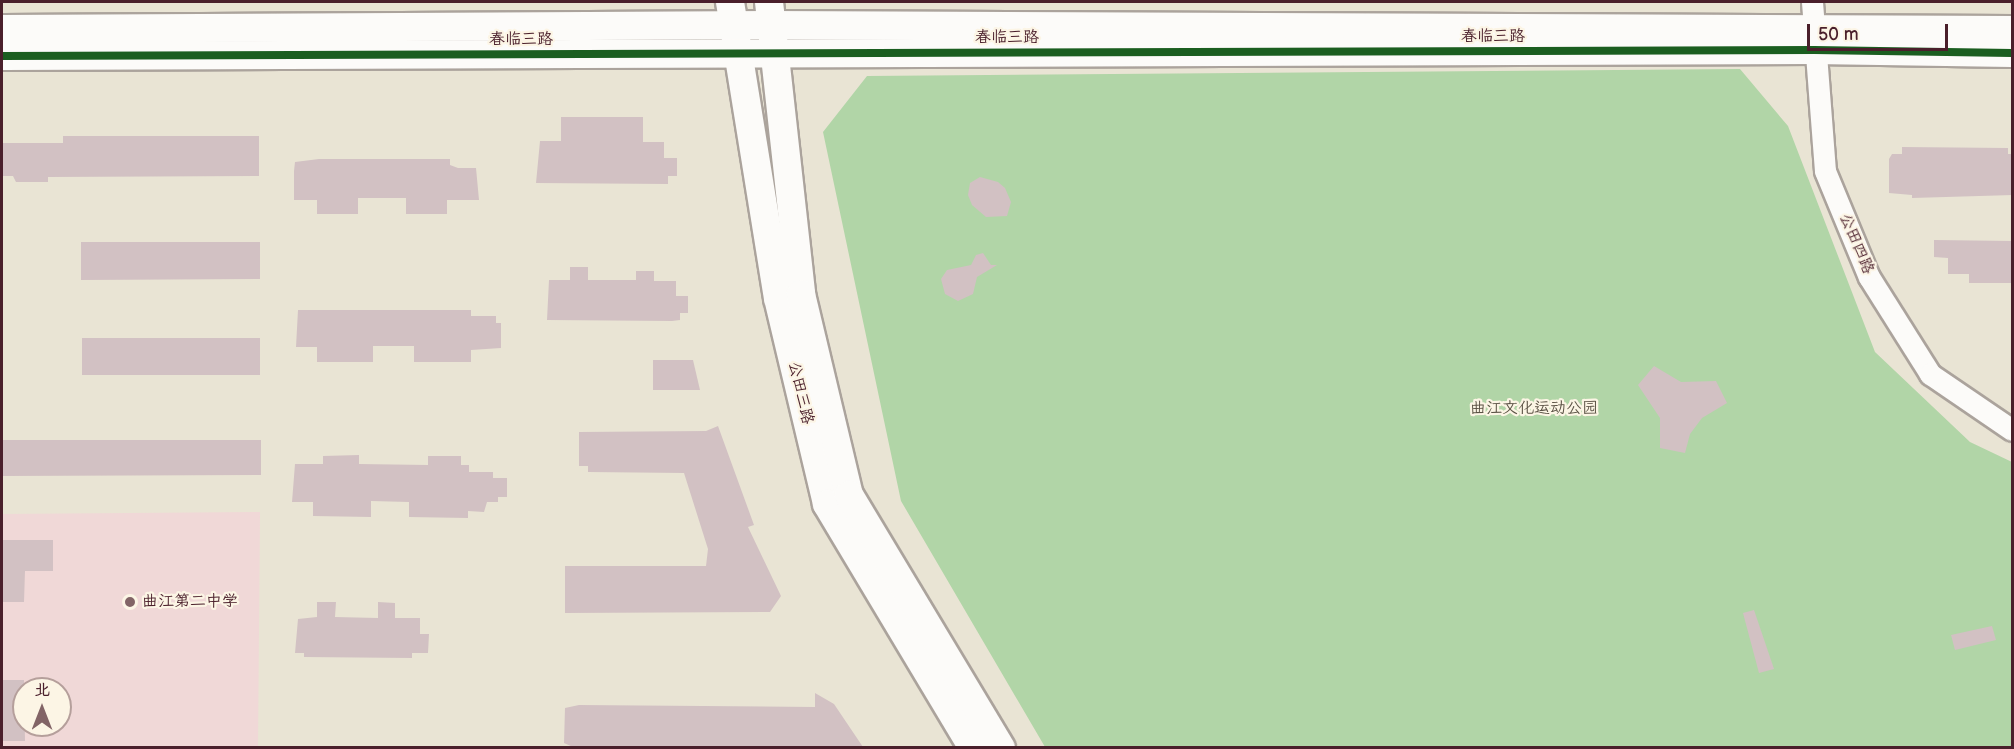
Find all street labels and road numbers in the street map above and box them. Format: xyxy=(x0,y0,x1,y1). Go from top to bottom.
street label: 春临三路 xyxy=(1461,27,1525,47)
street label: 春临三路 xyxy=(975,28,1039,48)
street label: 春临三路 xyxy=(489,30,553,50)
street label: 公田四路 xyxy=(1835,211,1877,277)
street label: 公田三路 xyxy=(783,360,817,426)

